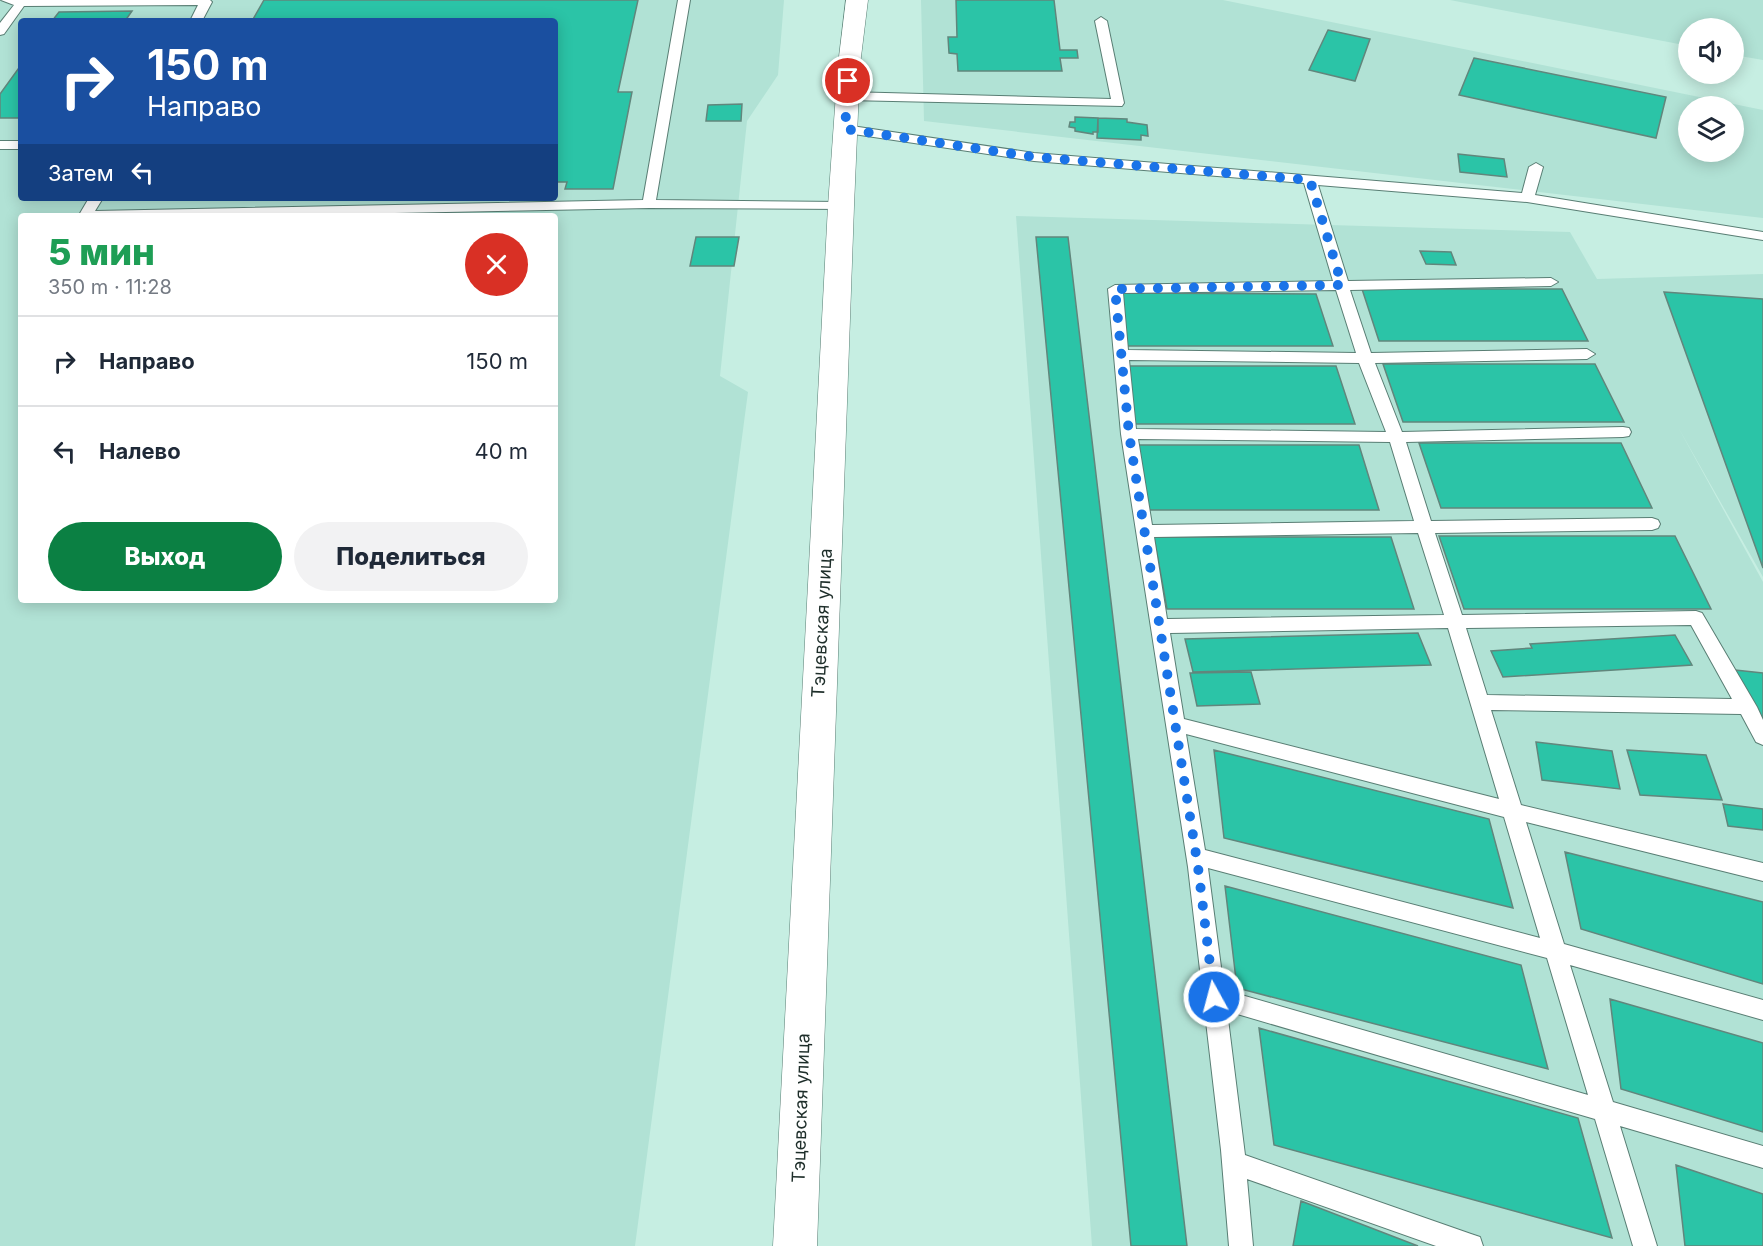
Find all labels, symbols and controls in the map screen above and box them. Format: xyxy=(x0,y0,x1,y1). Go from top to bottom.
map controls xyxy=(1678,18,1744,162)
button: sound xyxy=(1678,18,1744,84)
text: 150 m xyxy=(147,39,269,90)
icon: right xyxy=(48,42,126,120)
pin xyxy=(822,55,873,106)
icon: arrive xyxy=(831,64,864,97)
text: Направо xyxy=(147,90,262,123)
button: layers xyxy=(1678,96,1744,162)
icon: left xyxy=(126,156,159,189)
text: Затем xyxy=(48,160,114,186)
text: 5 мин xyxy=(48,230,155,274)
button: close xyxy=(465,233,528,296)
text: 350 m · 11:28 xyxy=(48,275,172,299)
icon: right xyxy=(48,345,81,378)
text: Направо xyxy=(99,348,195,374)
text: 150 m xyxy=(466,348,528,374)
icon: left xyxy=(48,435,81,468)
text: Налево xyxy=(99,438,181,464)
text: 40 m xyxy=(474,438,528,464)
button: Выход xyxy=(48,522,282,591)
button: Поделиться xyxy=(294,522,528,591)
street label: Тэцевская улица xyxy=(807,548,836,698)
position arrow xyxy=(1182,965,1246,1029)
street label: Тэцевская улица xyxy=(787,1033,814,1183)

